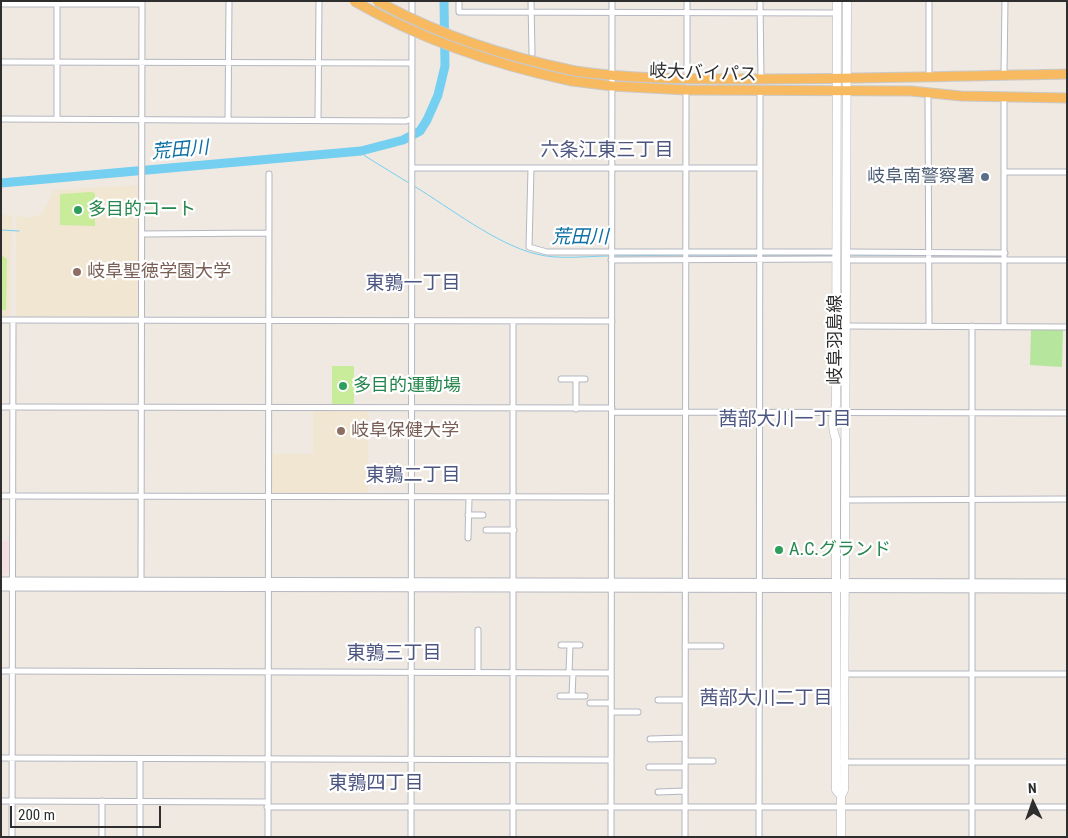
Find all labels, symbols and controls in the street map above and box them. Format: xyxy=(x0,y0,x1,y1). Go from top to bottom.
street label: 岐大バイパス xyxy=(649,61,757,87)
water label: 荒田川 xyxy=(151,137,209,165)
district label: 六条江東三丁目 xyxy=(541,140,673,162)
place label: 岐阜南警察署 xyxy=(867,166,975,188)
marker: 岐阜南警察署 xyxy=(979,171,991,183)
place label: 多目的コート xyxy=(88,199,196,221)
marker: 多目的コート xyxy=(72,204,84,216)
water label: 荒田川 xyxy=(552,227,608,249)
place label: 岐阜聖徳学園大学 xyxy=(87,261,231,283)
marker: 岐阜聖徳学園大学 xyxy=(71,266,83,278)
district label: 東鶉一丁目 xyxy=(366,273,460,295)
street label: 岐阜羽島線 xyxy=(825,295,847,385)
place label: 多目的運動場 xyxy=(353,375,461,397)
marker: 多目的運動場 xyxy=(337,380,349,392)
district label: 茜部大川一丁目 xyxy=(719,409,851,431)
place label: 岐阜保健大学 xyxy=(351,420,459,442)
marker: 岐阜保健大学 xyxy=(335,425,347,437)
district label: 東鶉二丁目 xyxy=(366,465,460,487)
place label: A.C.グランド xyxy=(789,539,891,561)
marker: A.C.グランド xyxy=(773,544,785,556)
district label: 東鶉三丁目 xyxy=(347,643,441,665)
district label: 茜部大川二丁目 xyxy=(700,688,832,710)
district label: 東鶉四丁目 xyxy=(329,773,423,795)
north arrow xyxy=(1008,778,1058,828)
text: N xyxy=(1028,780,1037,796)
scale bar xyxy=(12,796,164,828)
text: 200 m xyxy=(18,806,55,824)

